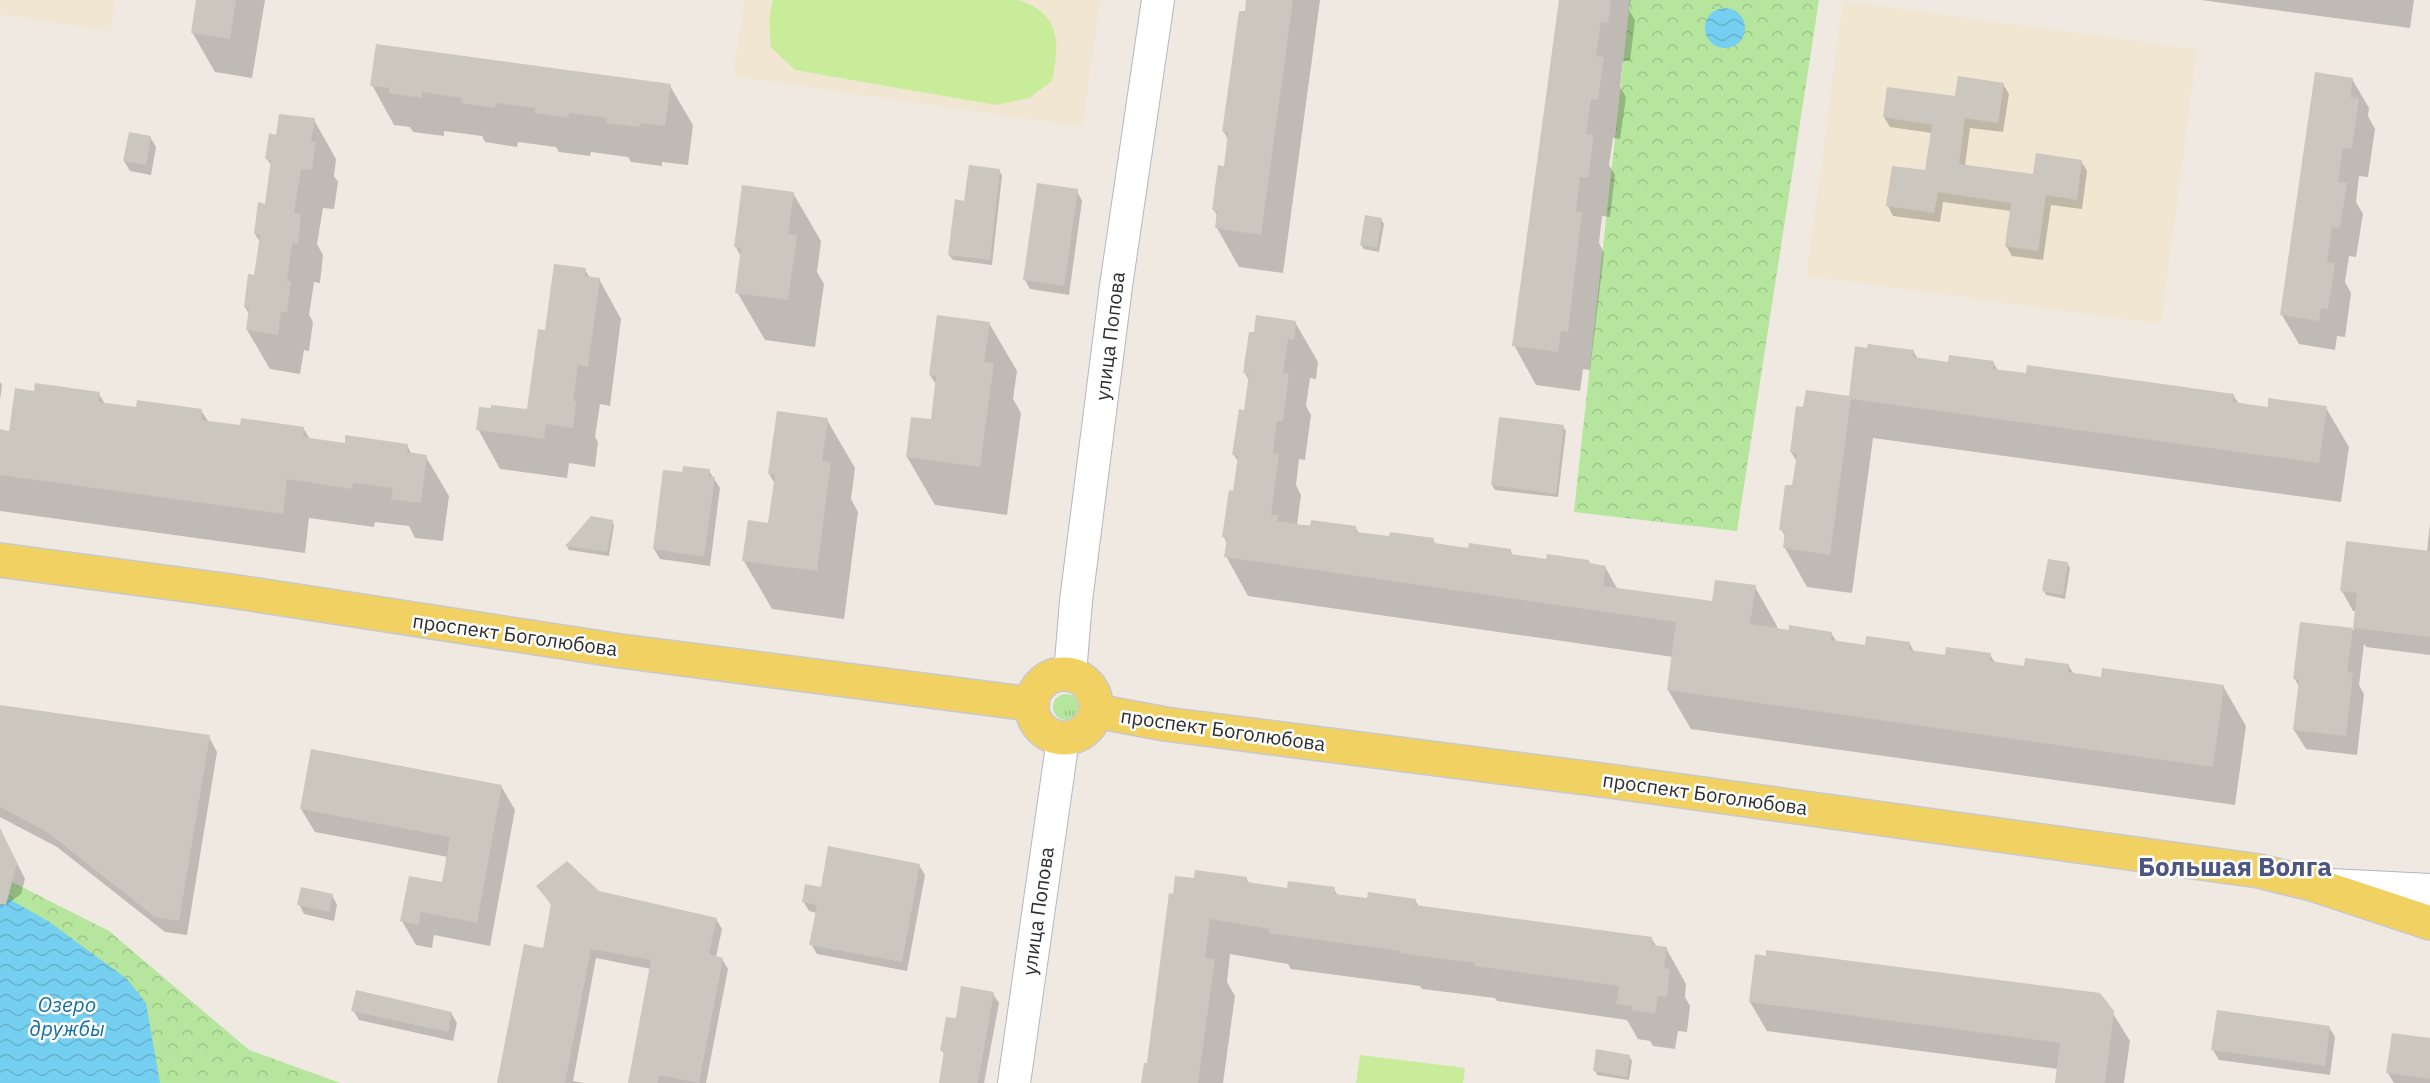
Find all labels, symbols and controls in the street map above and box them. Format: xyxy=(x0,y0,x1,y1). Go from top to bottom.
street label: улица Попова xyxy=(1088,270,1131,402)
street label: проспект Боголюбова xyxy=(411,607,620,662)
street label: проспект Боголюбова xyxy=(1119,702,1328,757)
street label: проспект Боголюбова xyxy=(1601,766,1810,821)
street label: улица Попова xyxy=(1015,845,1060,977)
district label: Большая Волга xyxy=(2138,849,2332,883)
water label: Озеро дружбы xyxy=(29,990,105,1042)

